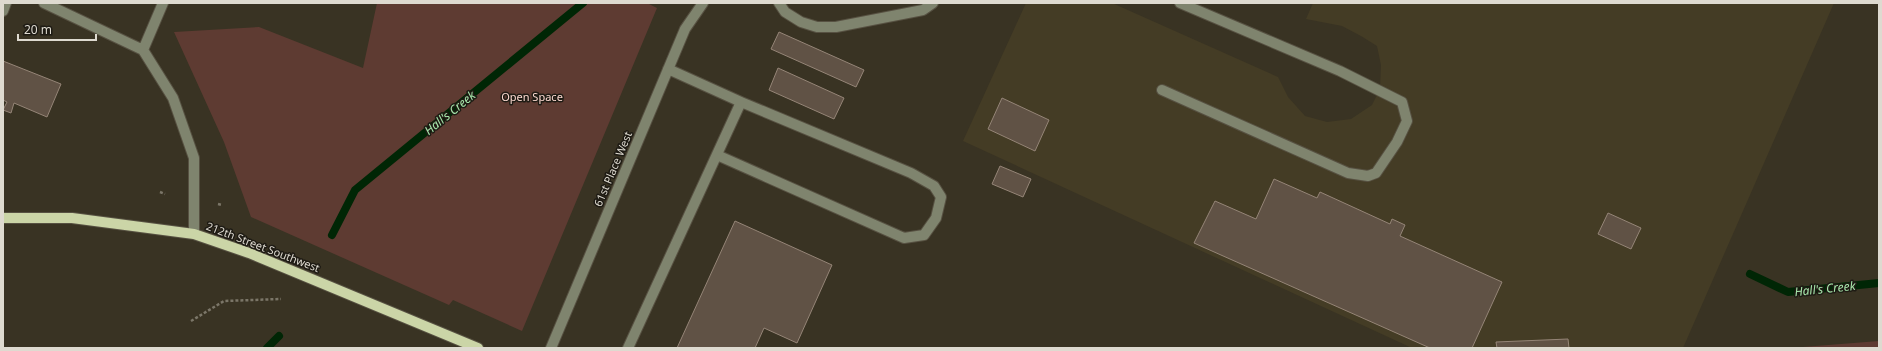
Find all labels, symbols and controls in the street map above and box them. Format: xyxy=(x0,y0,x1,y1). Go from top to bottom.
scale bar xyxy=(18,16,96,42)
text: 20 m xyxy=(24,21,52,38)
water label: Hall's Creek xyxy=(421,86,480,138)
park label: Open Space xyxy=(501,89,563,104)
street label: 61st Place West xyxy=(590,129,635,209)
street label: 212th Street Southwest xyxy=(204,218,322,275)
water label: Hall's Creek xyxy=(1794,277,1857,300)

